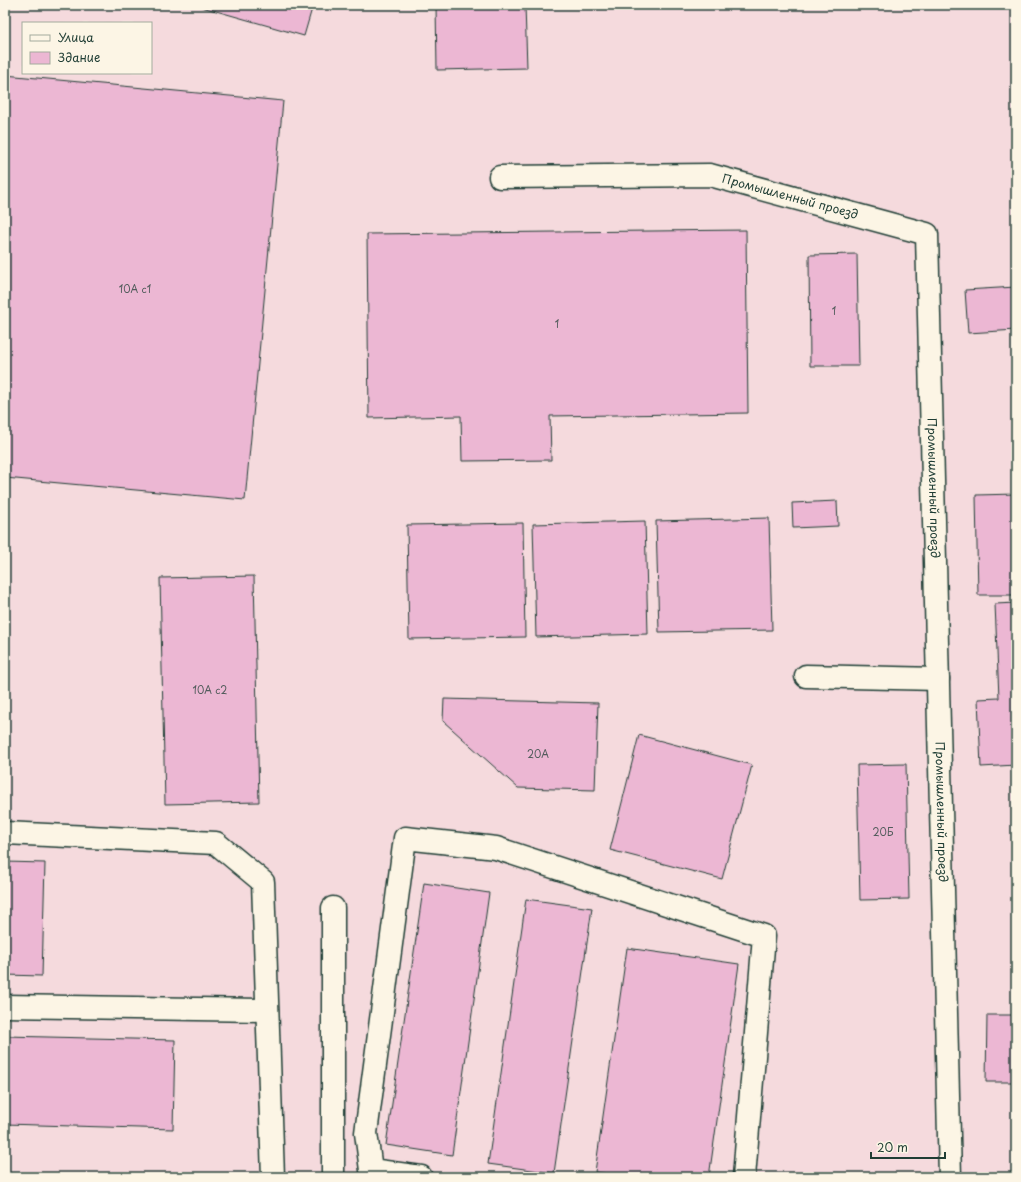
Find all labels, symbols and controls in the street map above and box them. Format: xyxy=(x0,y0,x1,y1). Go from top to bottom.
legend xyxy=(22,22,152,74)
text: Улица xyxy=(58,28,94,46)
text: Здание xyxy=(58,48,100,66)
street label: Промышленный проезд xyxy=(720,169,860,223)
house number: 10А с1 xyxy=(119,281,151,296)
house number: 1 xyxy=(832,303,836,318)
house number: 1 xyxy=(555,316,559,331)
street label: Промышленный проезд xyxy=(923,418,945,558)
house number: 10А с2 xyxy=(193,682,227,697)
street label: Промышленный проезд xyxy=(931,741,953,882)
house number: 20А xyxy=(527,746,549,761)
house number: 20Б xyxy=(873,824,894,839)
scale bar xyxy=(871,1134,945,1160)
text: 20 m xyxy=(877,1138,908,1156)

